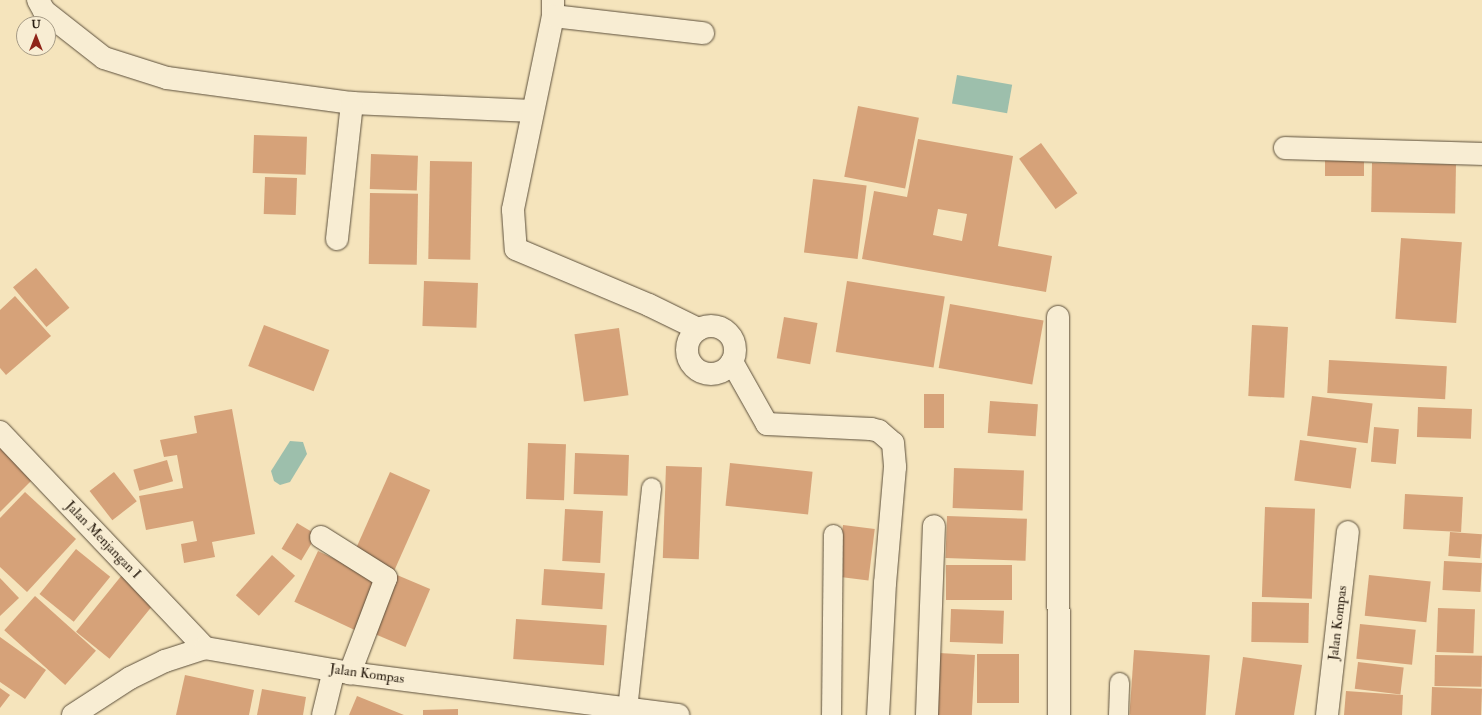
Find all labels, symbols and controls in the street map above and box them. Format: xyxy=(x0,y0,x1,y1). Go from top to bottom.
north arrow xyxy=(16,16,56,56)
text: U xyxy=(31,18,41,31)
street label: Jalan Menjangan I xyxy=(62,498,144,582)
street label: Jalan Kompas xyxy=(1325,585,1351,661)
street label: Jalan Kompas xyxy=(329,660,405,688)

